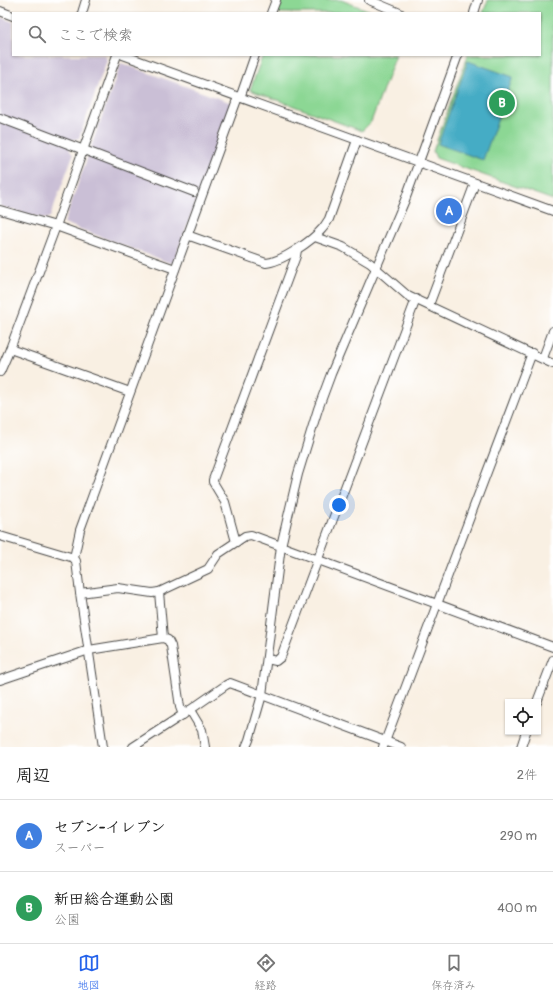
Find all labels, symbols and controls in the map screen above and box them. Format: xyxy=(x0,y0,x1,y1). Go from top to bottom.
search box xyxy=(12,12,541,56)
icon: search xyxy=(26,23,48,45)
text: ここで検索 xyxy=(58,26,133,45)
pin: B xyxy=(489,88,515,118)
pin: A xyxy=(436,196,462,226)
your location xyxy=(329,495,349,515)
map controls xyxy=(505,699,541,735)
button: locate xyxy=(505,699,541,735)
text: 周辺 xyxy=(16,765,50,786)
text: 2件 xyxy=(517,767,537,783)
text: セブン-イレブン xyxy=(54,818,165,837)
text: A xyxy=(25,828,33,844)
text: 290 m xyxy=(500,828,537,844)
text: スーパー xyxy=(54,840,105,856)
text: 新田総合運動公園 xyxy=(54,890,174,909)
text: B xyxy=(25,900,33,916)
text: 400 m xyxy=(497,900,537,916)
text: 公園 xyxy=(54,912,80,928)
tab: 地図 xyxy=(78,952,100,992)
tab: 経路 xyxy=(255,952,277,992)
tab: 保存済み xyxy=(432,952,476,992)

